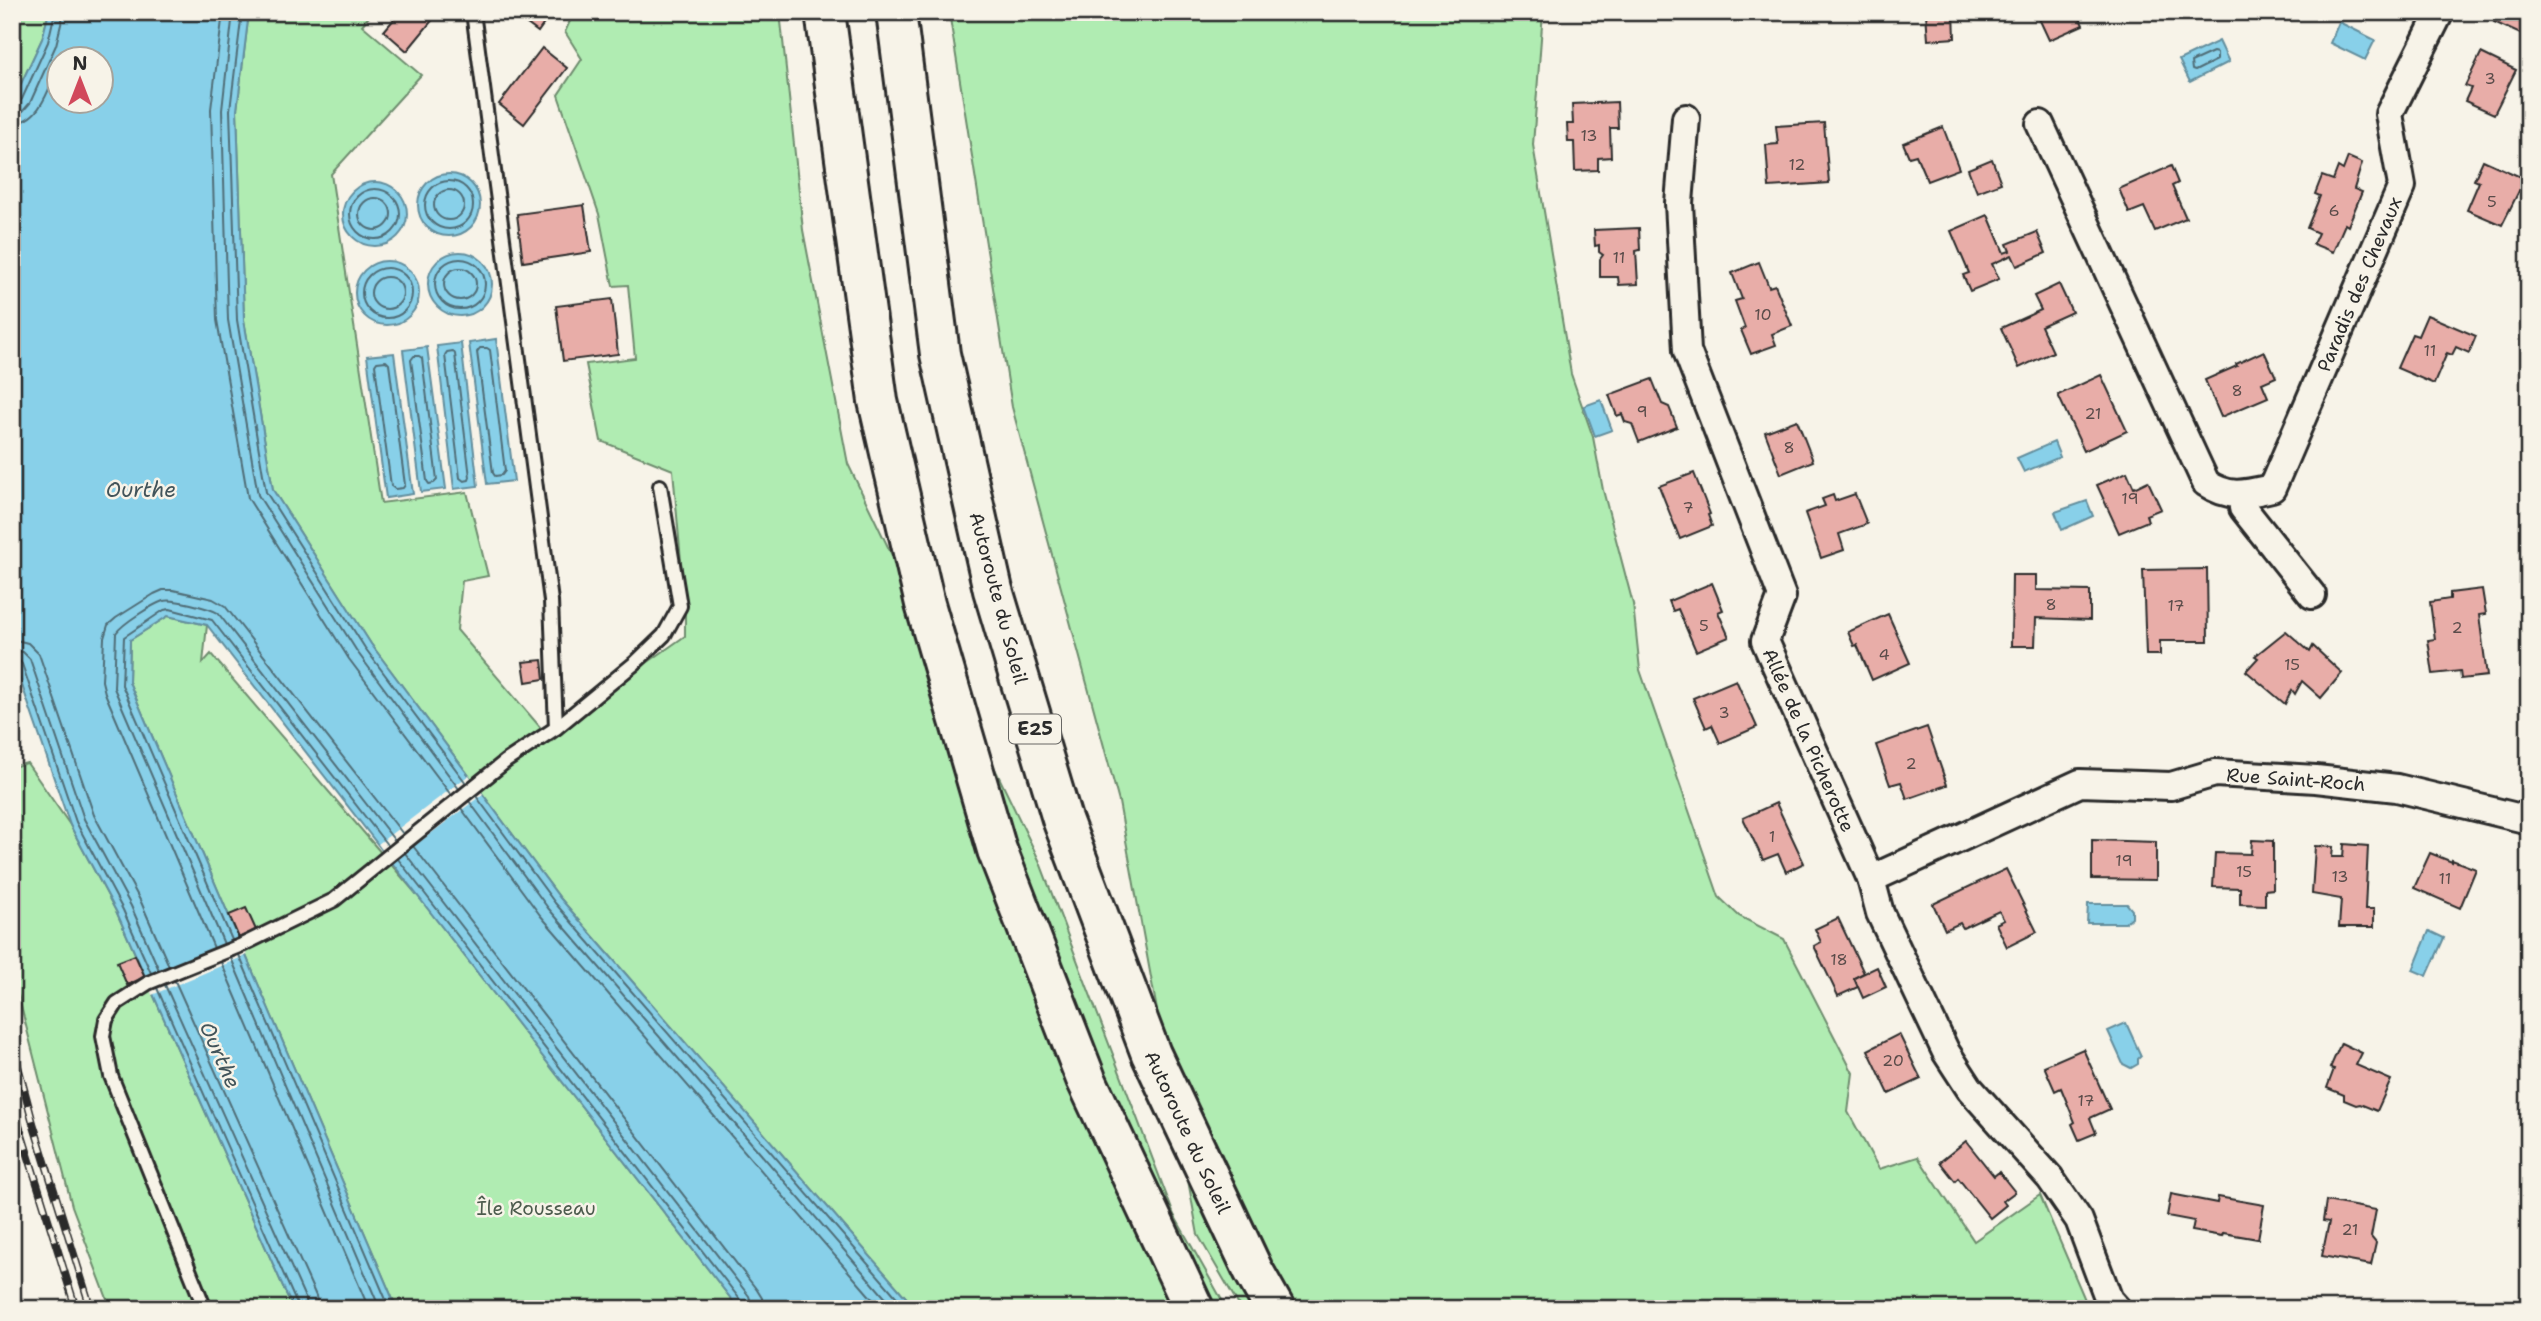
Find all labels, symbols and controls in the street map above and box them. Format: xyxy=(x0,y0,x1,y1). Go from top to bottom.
north arrow xyxy=(46,46,116,116)
text: N xyxy=(72,51,88,76)
house number: 3 xyxy=(2484,68,2496,89)
house number: 13 xyxy=(1580,125,1598,146)
house number: 12 xyxy=(1788,154,1806,175)
house number: 5 xyxy=(2487,191,2497,212)
street label: Paradis des Chevaux xyxy=(2311,193,2408,376)
house number: 6 xyxy=(2328,200,2340,221)
house number: 11 xyxy=(1613,247,1625,268)
house number: 10 xyxy=(1754,304,1772,325)
house number: 11 xyxy=(2424,340,2436,361)
house number: 8 xyxy=(2231,380,2243,401)
house number: 9 xyxy=(1636,401,1648,422)
house number: 21 xyxy=(2084,403,2102,424)
house number: 8 xyxy=(1783,437,1795,458)
water label: Ourthe xyxy=(106,476,176,504)
house number: 19 xyxy=(2121,488,2139,509)
house number: 7 xyxy=(1682,497,1694,518)
street label: Autoroute du Soleil xyxy=(964,509,1034,687)
house number: 8 xyxy=(2045,594,2057,615)
house number: 17 xyxy=(2167,595,2185,616)
house number: 5 xyxy=(1699,615,1709,636)
house number: 2 xyxy=(2451,617,2463,638)
street label: Allée de la Picherotte xyxy=(1757,644,1860,836)
house number: 4 xyxy=(1878,644,1890,665)
house number: 15 xyxy=(2284,654,2300,675)
house number: 3 xyxy=(1718,702,1730,723)
road number: E25 xyxy=(1009,714,1061,744)
house number: 2 xyxy=(1905,753,1917,774)
street label: Rue Saint-Roch xyxy=(2226,762,2366,797)
house number: 1 xyxy=(1769,826,1775,847)
house number: 19 xyxy=(2115,850,2133,871)
house number: 15 xyxy=(2236,861,2252,882)
house number: 13 xyxy=(2331,866,2349,887)
house number: 11 xyxy=(2439,868,2451,889)
house number: 18 xyxy=(1830,949,1848,970)
water label: Ourthe xyxy=(193,1017,247,1093)
street label: Autoroute du Soleil xyxy=(1139,1047,1236,1218)
house number: 20 xyxy=(1882,1050,1904,1071)
house number: 17 xyxy=(2077,1090,2095,1111)
park label: Île Rousseau xyxy=(476,1195,596,1221)
house number: 21 xyxy=(2341,1219,2359,1240)

